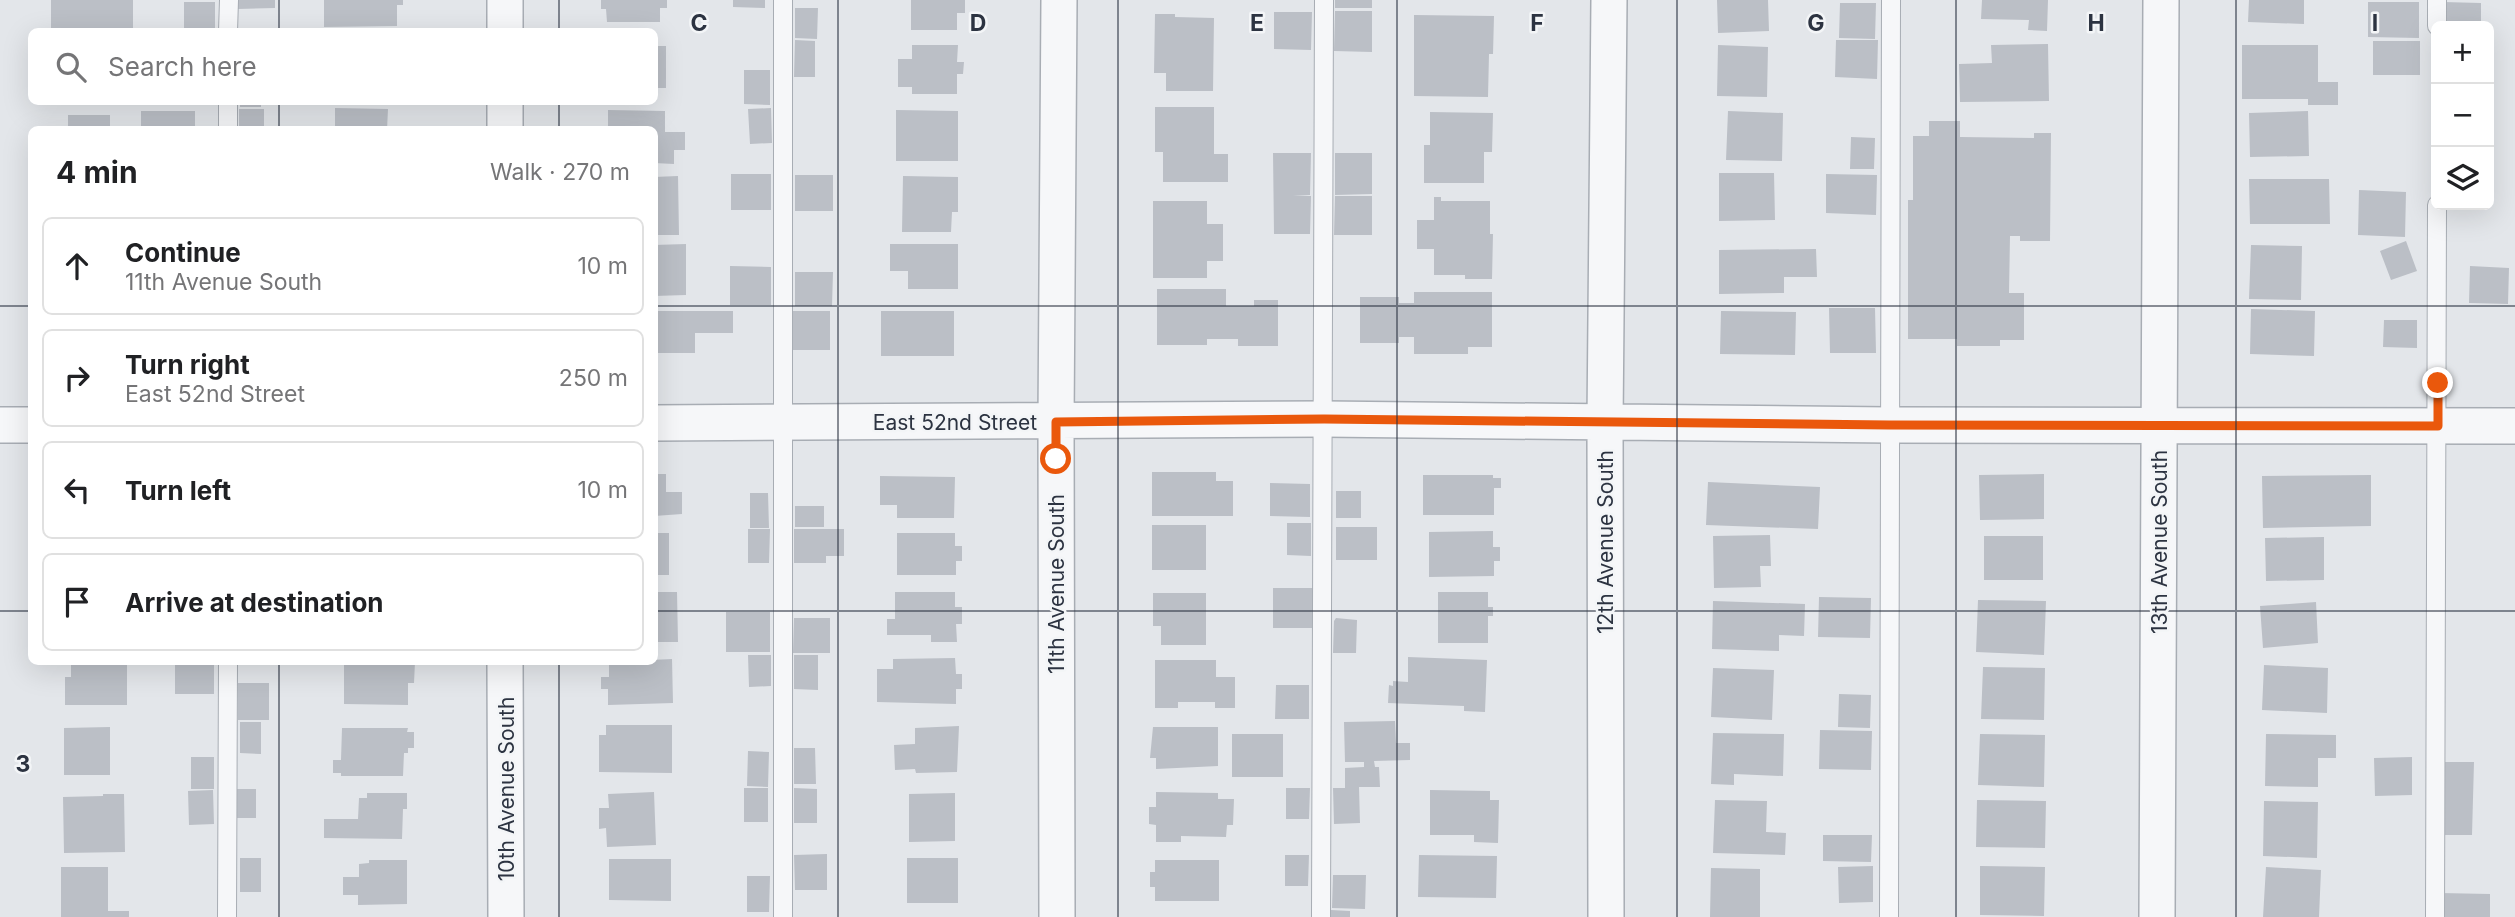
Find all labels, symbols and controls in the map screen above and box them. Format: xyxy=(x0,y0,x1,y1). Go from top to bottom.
text: C xyxy=(690,9,708,37)
text: D xyxy=(970,9,986,37)
text: E xyxy=(1250,9,1264,37)
text: F xyxy=(1530,9,1544,37)
text: G xyxy=(1807,9,1825,37)
text: H xyxy=(2087,9,2105,37)
text: I xyxy=(2372,9,2378,37)
map controls xyxy=(2431,21,2494,210)
button: + xyxy=(2431,21,2494,84)
search box xyxy=(28,28,658,105)
icon: search xyxy=(52,48,90,86)
text: Search here xyxy=(108,51,257,82)
button: − xyxy=(2431,84,2494,147)
button: layers xyxy=(2431,147,2494,210)
text: 4 min xyxy=(56,154,138,190)
text: Walk · 270 m xyxy=(490,158,630,186)
text: Continue xyxy=(125,237,241,268)
icon: ahead xyxy=(58,247,96,285)
text: 10 m xyxy=(578,252,628,280)
text: 11th Avenue South xyxy=(125,268,322,296)
text: Turn right xyxy=(125,349,250,380)
icon: right xyxy=(58,359,96,397)
text: 250 m xyxy=(559,364,628,392)
route end xyxy=(2422,367,2453,398)
text: East 52nd Street xyxy=(125,380,305,408)
street label: East 52nd Street xyxy=(873,410,1037,435)
route start xyxy=(1040,443,1071,474)
street label: 12th Avenue South xyxy=(1593,450,1618,634)
street label: 13th Avenue South xyxy=(2147,450,2172,634)
icon: left xyxy=(58,471,96,509)
text: Turn left xyxy=(125,475,231,506)
text: 10 m xyxy=(578,476,628,504)
street label: 11th Avenue South xyxy=(1044,494,1069,674)
icon: arrive xyxy=(58,583,96,621)
text: Arrive at destination xyxy=(125,587,384,618)
street label: 10th Avenue South xyxy=(494,697,519,881)
text: 3 xyxy=(16,750,30,778)

